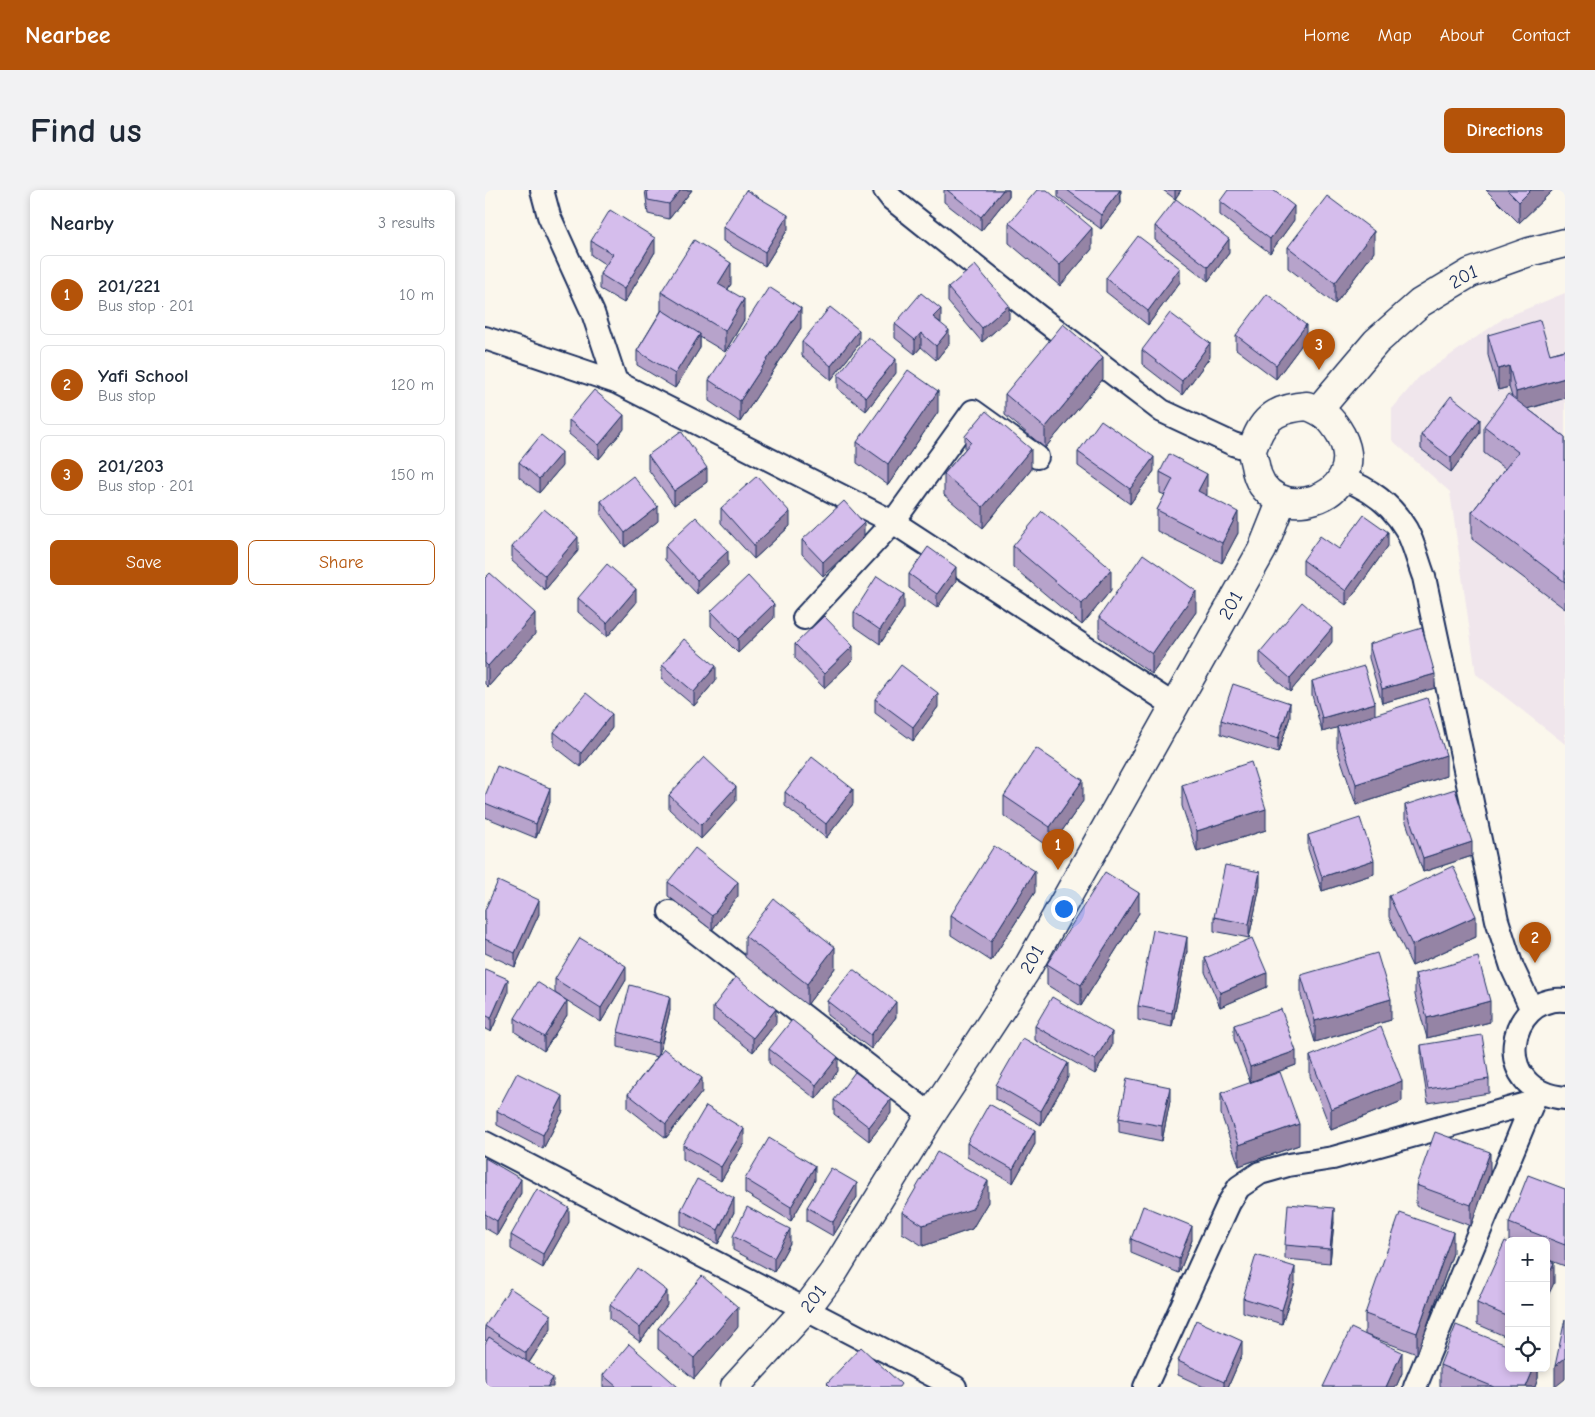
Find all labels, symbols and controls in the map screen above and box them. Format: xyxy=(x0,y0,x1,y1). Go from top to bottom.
text: Nearbee xyxy=(25,21,110,49)
text: Home xyxy=(1303,25,1350,46)
text: Map xyxy=(1378,25,1412,46)
text: About xyxy=(1440,25,1484,46)
text: Contact xyxy=(1512,25,1570,46)
button: Directions xyxy=(1444,108,1565,153)
text: Find us xyxy=(30,110,142,151)
text: Nearby xyxy=(50,211,114,235)
text: 3 results xyxy=(378,214,435,232)
street label: 201 xyxy=(1445,260,1480,294)
text: 201/221 xyxy=(98,275,161,297)
text: 1 xyxy=(64,286,70,304)
text: 10 m xyxy=(399,286,434,304)
text: Bus stop · 201 xyxy=(98,297,194,315)
pin: 3 xyxy=(1303,329,1335,370)
text: Yafi School xyxy=(98,365,189,387)
text: 2 xyxy=(63,376,71,394)
text: 120 m xyxy=(391,376,434,394)
text: Bus stop xyxy=(98,387,156,405)
text: 201/203 xyxy=(98,455,164,477)
text: 3 xyxy=(63,466,71,484)
text: 150 m xyxy=(391,466,434,484)
text: Bus stop · 201 xyxy=(98,477,194,495)
button: Save xyxy=(50,540,238,585)
button: Share xyxy=(248,540,435,585)
street label: 201 xyxy=(1214,587,1248,623)
pin: 1 xyxy=(1042,829,1074,870)
your location xyxy=(1051,896,1077,922)
pin: 2 xyxy=(1519,922,1551,963)
street label: 201 xyxy=(1015,941,1049,977)
map controls xyxy=(1505,1237,1550,1372)
button: + xyxy=(1505,1237,1550,1282)
street label: 201 xyxy=(796,1281,831,1317)
button: − xyxy=(1505,1282,1550,1327)
button: locate xyxy=(1505,1327,1550,1372)

